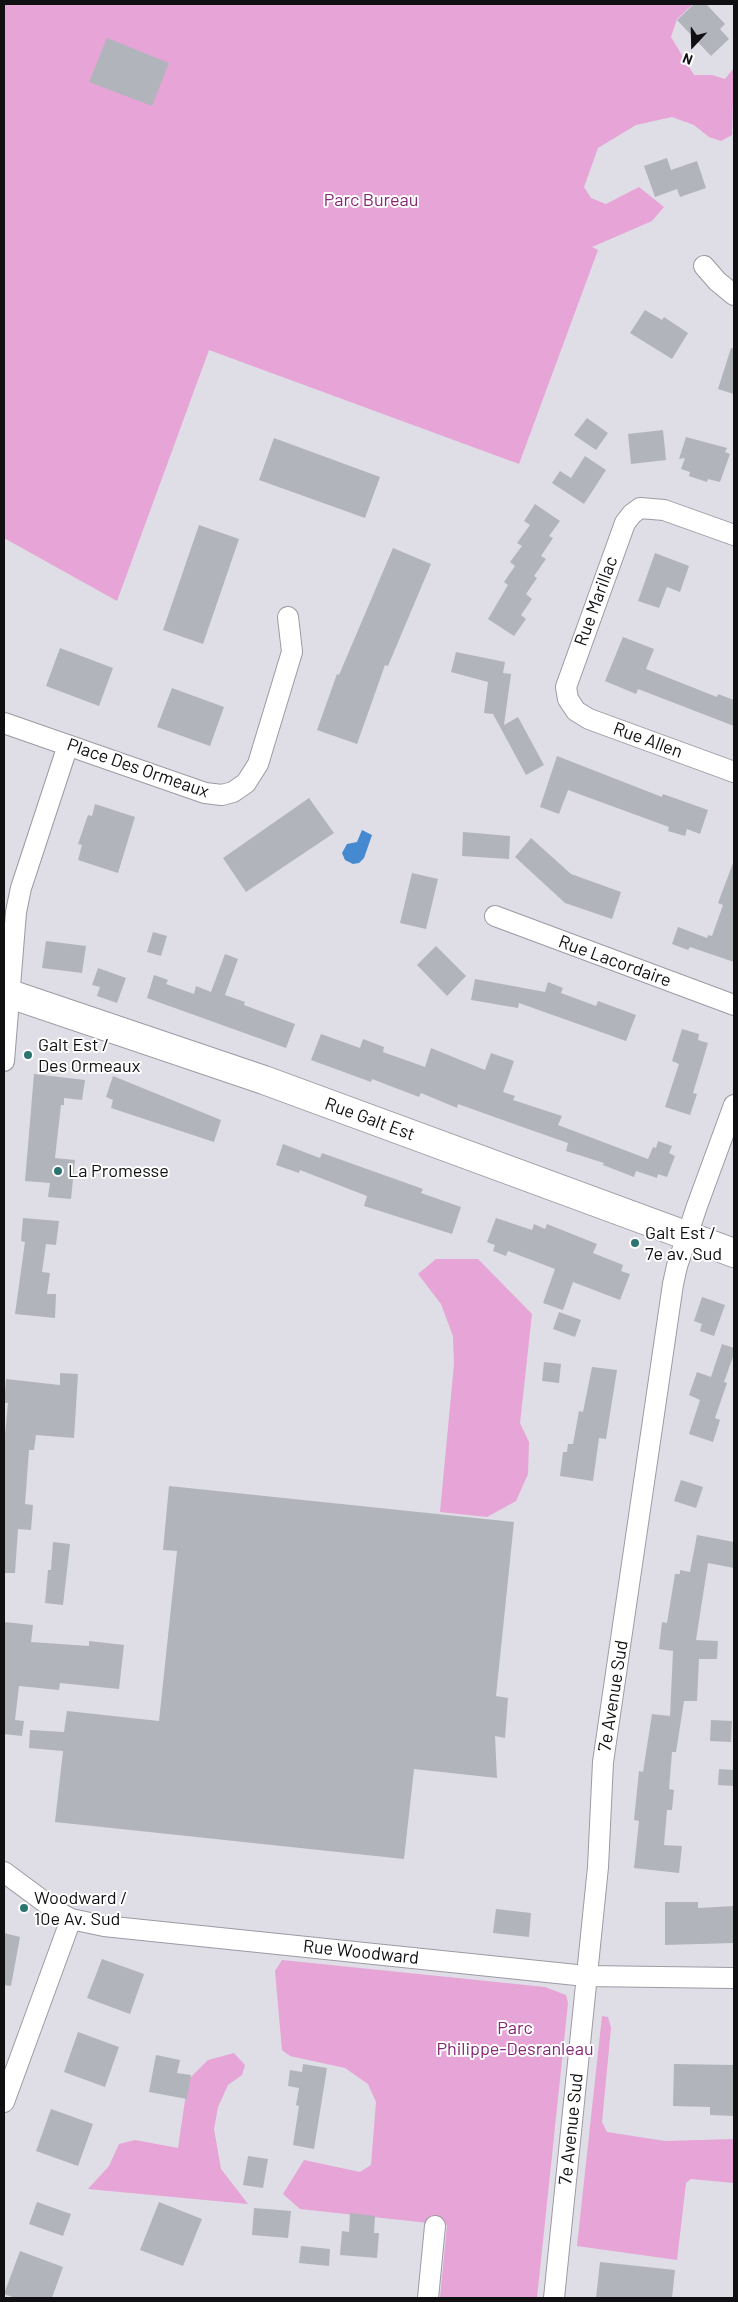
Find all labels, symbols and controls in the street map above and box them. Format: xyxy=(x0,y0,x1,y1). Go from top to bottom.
north arrow xyxy=(668,20,718,70)
text: N xyxy=(680,50,695,69)
park label: Parc Bureau xyxy=(324,189,418,211)
street label: Rue Marillac xyxy=(570,553,622,649)
street label: Rue Allen xyxy=(610,717,686,763)
street label: Place Des Ormeaux xyxy=(64,734,212,802)
street label: Rue Lacordaire xyxy=(556,931,674,991)
place label: Galt Est / Des Ormeaux xyxy=(38,1034,140,1076)
marker: Galt Est / Des Ormeaux xyxy=(22,1049,34,1061)
street label: Rue Galt Est xyxy=(322,1093,418,1145)
place label: La Promesse xyxy=(68,1160,169,1182)
marker: La Promesse xyxy=(52,1165,64,1177)
place label: Galt Est / 7e av. Sud xyxy=(645,1222,722,1264)
marker: Galt Est / 7e av. Sud xyxy=(629,1237,641,1249)
street label: 7e Avenue Sud xyxy=(594,1639,632,1753)
place label: Woodward / 10e Av. Sud xyxy=(34,1887,127,1930)
marker: Woodward / 10e Av. Sud xyxy=(18,1902,30,1914)
street label: Rue Woodward xyxy=(302,1935,420,1969)
park label: Parc Philippe-Desranleau xyxy=(436,2017,594,2060)
street label: 7e Avenue Sud xyxy=(554,2072,588,2186)

